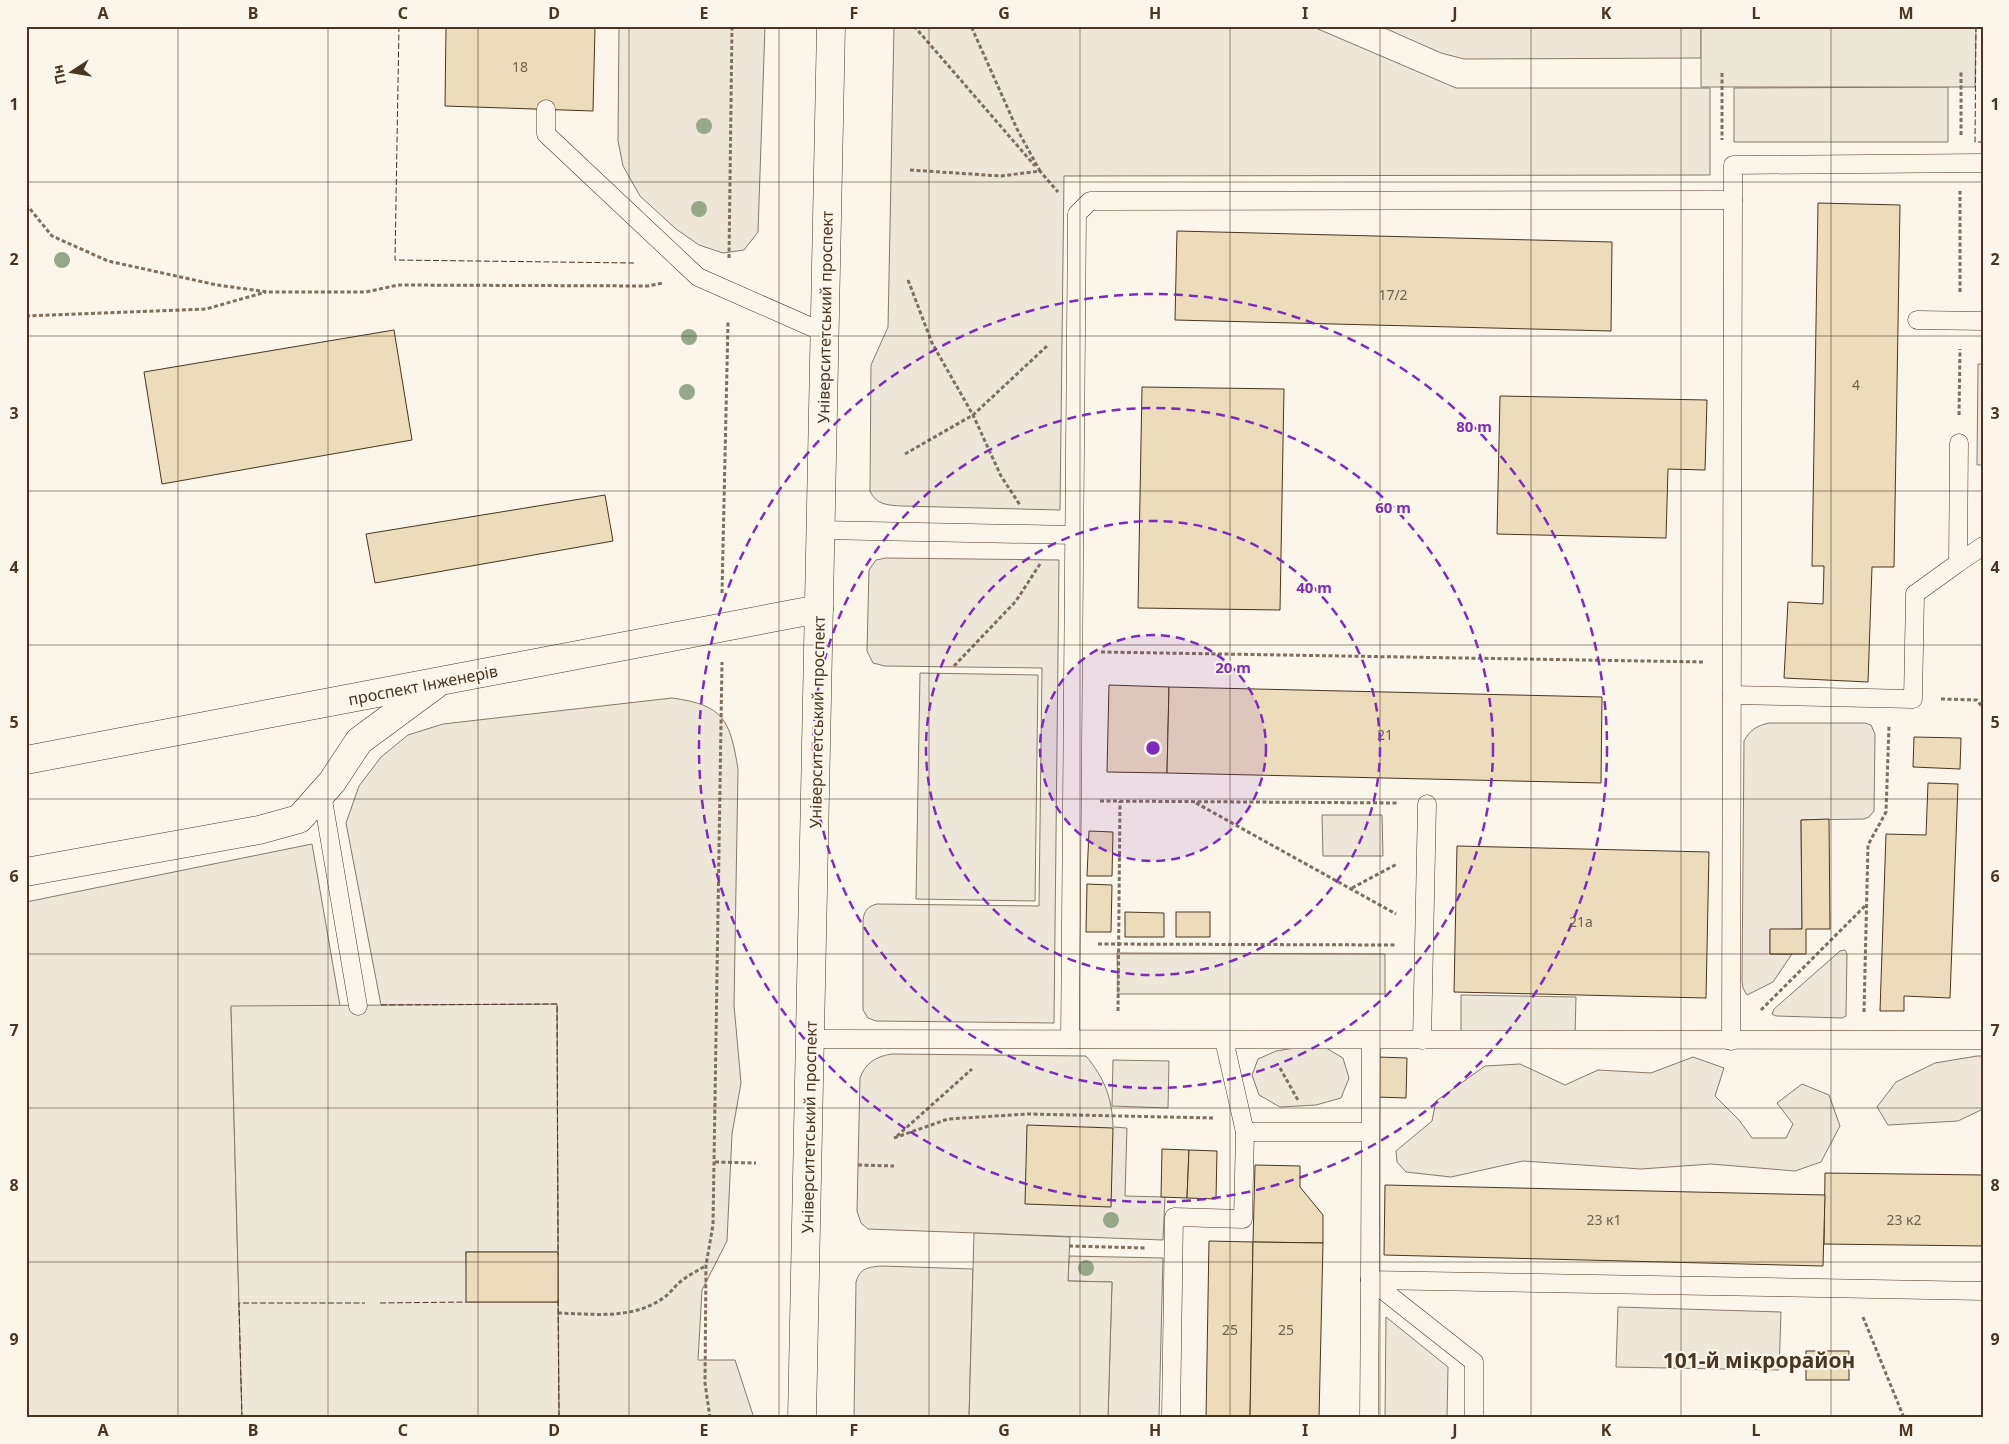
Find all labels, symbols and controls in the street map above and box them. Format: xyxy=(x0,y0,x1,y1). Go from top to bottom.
text: A xyxy=(97,2,109,24)
text: B xyxy=(248,2,258,24)
text: C xyxy=(398,2,408,24)
text: D xyxy=(548,2,560,24)
text: E xyxy=(700,2,709,24)
text: F xyxy=(850,2,858,24)
text: G xyxy=(998,2,1010,24)
text: H xyxy=(1149,2,1161,24)
text: I xyxy=(1302,2,1308,24)
text: J xyxy=(1450,2,1458,24)
text: K xyxy=(1601,2,1612,24)
text: L xyxy=(1752,2,1761,24)
text: M xyxy=(1898,2,1914,24)
north arrow xyxy=(48,48,98,98)
house number: 18 xyxy=(512,57,528,76)
text: Пн xyxy=(47,63,70,86)
text: 1 xyxy=(9,93,19,115)
text: 1 xyxy=(1990,93,2000,115)
street label: Університетський проспект xyxy=(812,210,838,424)
text: 2 xyxy=(9,248,19,270)
text: 2 xyxy=(1990,248,2000,270)
house number: 17/2 xyxy=(1378,285,1408,304)
house number: 4 xyxy=(1852,375,1860,394)
text: 3 xyxy=(9,402,19,424)
text: 3 xyxy=(1990,402,2000,424)
text: 80 m xyxy=(1456,416,1492,436)
text: 60 m xyxy=(1375,497,1411,517)
text: 4 xyxy=(9,556,19,578)
text: 4 xyxy=(1990,556,2000,578)
text: 40 m xyxy=(1296,577,1332,597)
street label: Університетський проспект xyxy=(804,615,830,829)
text: 20 m xyxy=(1215,657,1251,677)
street label: проспект Інженерів xyxy=(346,660,500,710)
text: 5 xyxy=(9,711,19,733)
text: 5 xyxy=(1990,711,2000,733)
house number: 21 xyxy=(1377,725,1393,744)
centre of rings xyxy=(1144,739,1162,757)
text: 6 xyxy=(9,865,19,887)
text: 6 xyxy=(1990,865,2000,887)
house number: 21а xyxy=(1569,912,1593,931)
text: 7 xyxy=(9,1019,19,1041)
text: 7 xyxy=(1990,1019,2000,1041)
street label: Університетський проспект xyxy=(796,1020,822,1234)
text: 8 xyxy=(9,1174,19,1196)
text: 8 xyxy=(1990,1174,2000,1196)
house number: 23 к1 xyxy=(1586,1210,1622,1229)
house number: 23 к2 xyxy=(1886,1210,1922,1229)
house number: 25 xyxy=(1222,1320,1238,1339)
house number: 25 xyxy=(1278,1320,1294,1339)
text: 9 xyxy=(9,1328,19,1350)
text: 9 xyxy=(1990,1328,2000,1350)
district label: 101-й мікрорайон xyxy=(1663,1346,1855,1374)
text: A xyxy=(97,1419,109,1441)
text: B xyxy=(248,1419,258,1441)
text: C xyxy=(398,1419,408,1441)
text: D xyxy=(548,1419,560,1441)
text: E xyxy=(700,1419,709,1441)
text: F xyxy=(850,1419,858,1441)
text: G xyxy=(998,1419,1010,1441)
text: H xyxy=(1149,1419,1161,1441)
text: I xyxy=(1302,1419,1308,1441)
text: J xyxy=(1450,1419,1458,1441)
text: K xyxy=(1601,1419,1612,1441)
text: L xyxy=(1752,1419,1761,1441)
text: M xyxy=(1898,1419,1914,1441)

